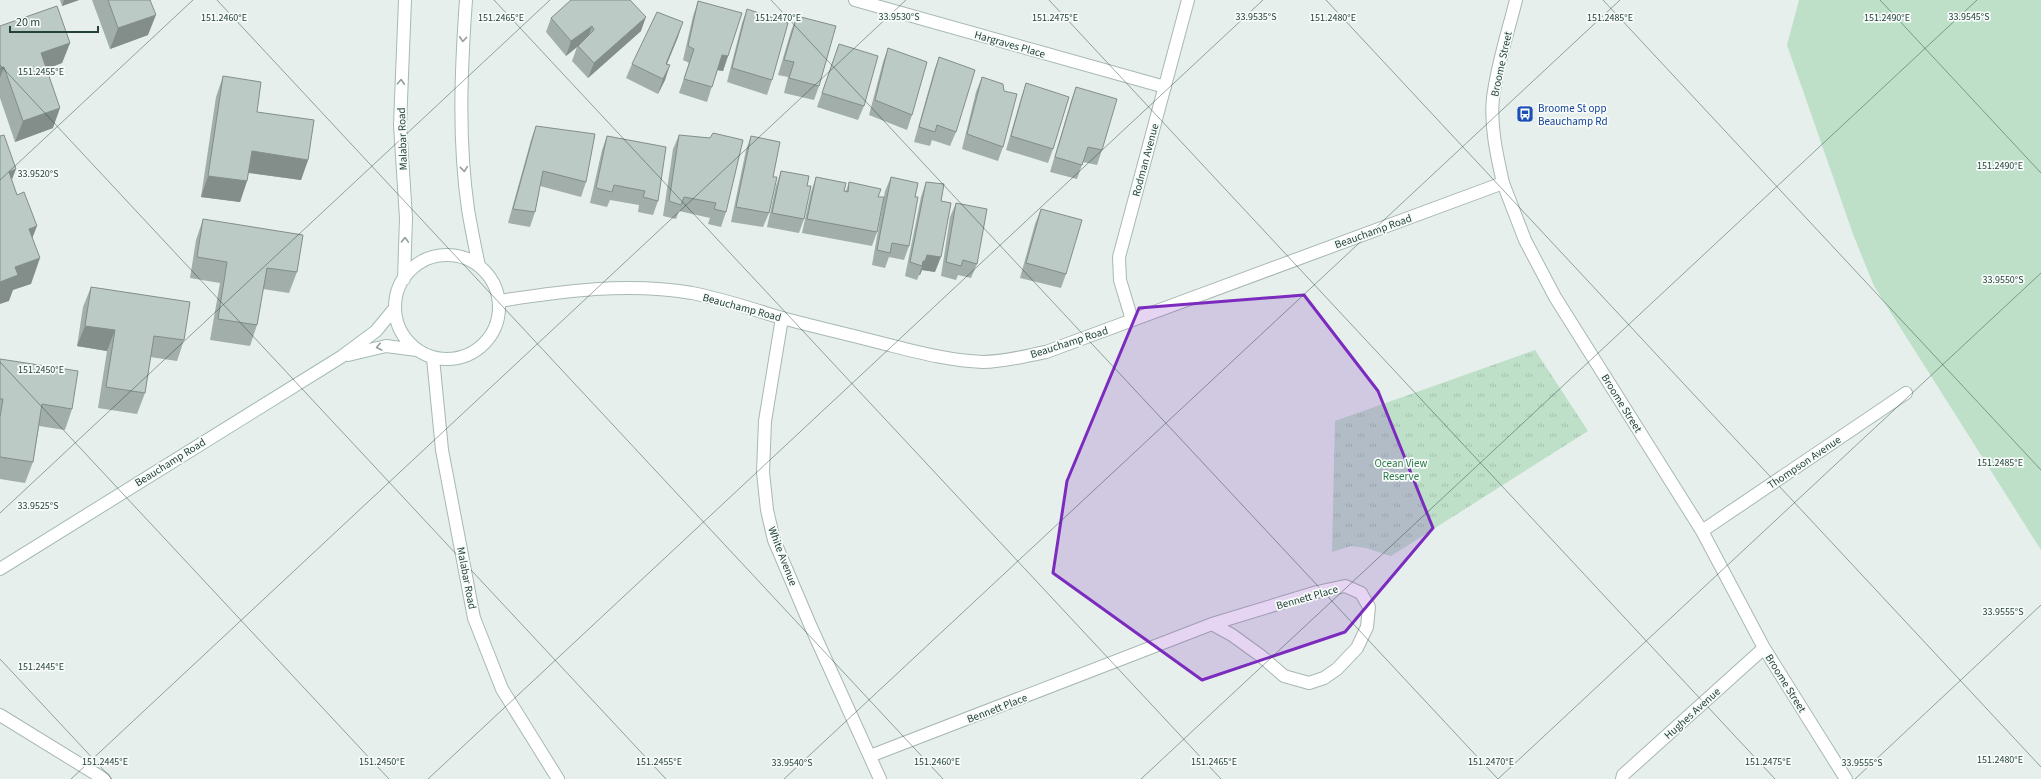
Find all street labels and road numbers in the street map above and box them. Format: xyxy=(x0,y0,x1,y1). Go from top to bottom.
street label: Hargraves Place xyxy=(973,27,1048,62)
street label: Broome Street xyxy=(1487,30,1516,98)
street label: Malabar Road xyxy=(394,107,411,171)
street label: Rodman Avenue xyxy=(1129,121,1163,198)
street label: Beauchamp Road xyxy=(1333,211,1414,252)
street label: Beauchamp Road xyxy=(701,290,783,325)
street label: Beauchamp Road xyxy=(1028,323,1110,362)
street label: Broome Street xyxy=(1598,371,1646,436)
street label: Thompson Avenue xyxy=(1765,432,1844,493)
street label: Beauchamp Road xyxy=(132,435,209,490)
street label: White Avenue xyxy=(764,524,801,589)
street label: Malabar Road xyxy=(453,546,480,610)
street label: Bennett Place xyxy=(1275,581,1340,613)
street label: Broome Street xyxy=(1762,651,1810,716)
street label: Hughes Avenue xyxy=(1661,684,1724,743)
street label: Bennett Place xyxy=(965,690,1030,727)

